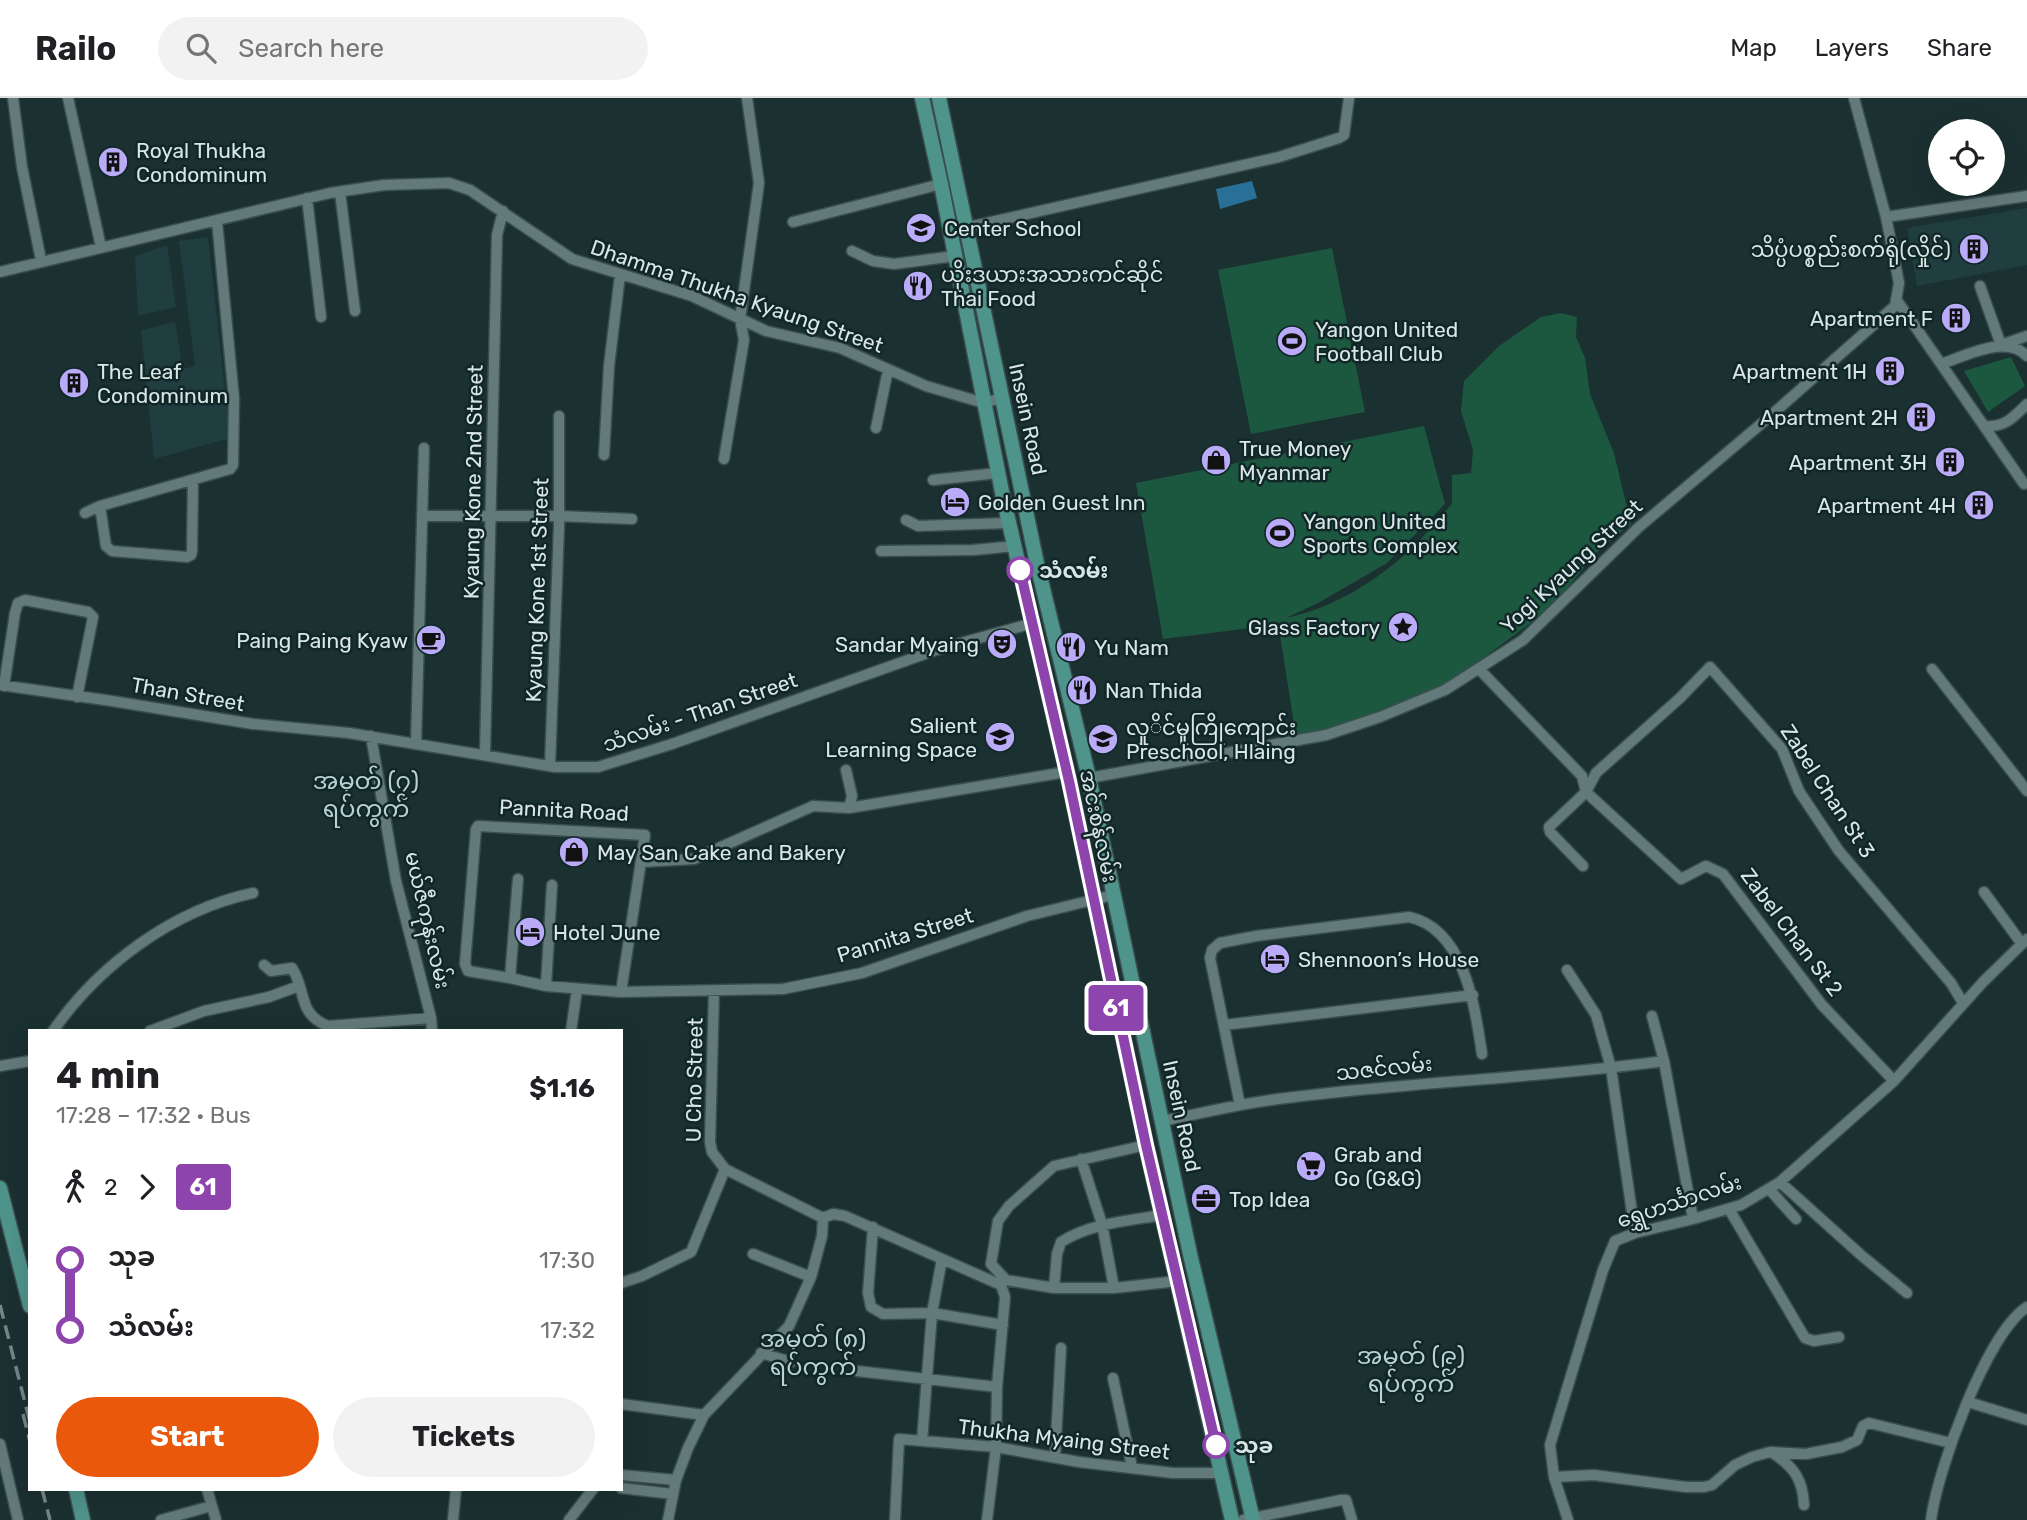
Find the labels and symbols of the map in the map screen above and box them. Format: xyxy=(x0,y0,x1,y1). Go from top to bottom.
place label: Royal Thukha Condominum xyxy=(136,138,267,187)
building icon: Royal Thukha Condominum xyxy=(96,145,130,179)
school or university icon: Center School xyxy=(904,211,938,245)
place label: Center School xyxy=(944,216,1082,241)
building icon: သိပ္ပံပစ္စည်းစက်ရုံ(လှိုင်) xyxy=(1957,232,1991,266)
street label: Dhamma Thukha Kyaung Street xyxy=(587,234,887,358)
place label: သိပ္ပံပစ္စည်းစက်ရုံ(လှိုင်) xyxy=(1751,234,1951,267)
place label: ယိုးဒယားအသားကင်ဆိုင် Thai Food xyxy=(941,259,1163,311)
restaurant icon: ယိုးဒယားအသားကင်ဆိုင် Thai Food xyxy=(901,269,935,303)
building icon: Apartment F xyxy=(1939,301,1973,335)
place label: Apartment F xyxy=(1810,306,1933,331)
place label: Yangon United Football Club xyxy=(1315,317,1458,366)
sports icon: Yangon United Football Club xyxy=(1275,324,1309,358)
building icon: Apartment 1H xyxy=(1873,354,1907,388)
place label: The Leaf Condominum xyxy=(97,359,228,408)
place label: Apartment 1H xyxy=(1732,359,1867,384)
street label: Insein Road xyxy=(1004,361,1052,477)
street label: Kyaung Kone 2nd Street xyxy=(458,365,488,599)
building icon: The Leaf Condominum xyxy=(57,366,91,400)
building icon: Apartment 2H xyxy=(1904,400,1938,434)
place label: Apartment 2H xyxy=(1760,405,1898,430)
place label: True Money Myanmar xyxy=(1239,436,1352,485)
shop icon: True Money Myanmar xyxy=(1199,443,1233,477)
building icon: Apartment 3H xyxy=(1933,445,1967,479)
place label: Apartment 3H xyxy=(1789,450,1927,475)
street label: Kyaung Kone 1st Street xyxy=(521,477,553,703)
hotel icon: Golden Guest Inn xyxy=(938,485,972,519)
building icon: Apartment 4H xyxy=(1962,488,1996,522)
place label: Golden Guest Inn xyxy=(978,490,1146,515)
place label: Apartment 4H xyxy=(1817,493,1956,518)
street label: Yogi Kyaung Street xyxy=(1495,494,1647,638)
place label: Yangon United Sports Complex xyxy=(1303,509,1458,558)
sports icon: Yangon United Sports Complex xyxy=(1263,516,1297,550)
place label: သံလမ်း xyxy=(1039,555,1108,583)
marker: သံလမ်း xyxy=(1007,557,1033,583)
place icon: Glass Factory xyxy=(1386,610,1420,644)
place label: Glass Factory xyxy=(1248,615,1380,640)
cafe icon: Paing Paing Kyaw xyxy=(414,623,448,657)
theatre icon: Sandar Myaing xyxy=(985,627,1019,661)
place label: Paing Paing Kyaw xyxy=(236,628,408,653)
restaurant icon: Yu Nam xyxy=(1054,630,1088,664)
place label: Sandar Myaing xyxy=(835,632,979,657)
place label: Yu Nam xyxy=(1094,635,1169,660)
street label: သံလမ်း - Than Street xyxy=(599,664,800,757)
street label: Than Street xyxy=(129,672,247,716)
restaurant icon: Nan Thida xyxy=(1065,673,1099,707)
place label: Nan Thida xyxy=(1105,678,1202,703)
place label: လှုိင်မူကြိုကျောင်း Preschool, Hlaing xyxy=(1126,712,1296,764)
place label: Salient Learning Space xyxy=(825,713,977,762)
school or university icon: Salient Learning Space xyxy=(983,720,1017,754)
street label: Zabel Chan St 3 xyxy=(1776,720,1880,862)
school or university icon: လှုိင်မူကြိုကျောင်း Preschool, Hlaing xyxy=(1086,722,1120,756)
district label: အမှတ် (၇) ရပ်ကွက် xyxy=(313,765,419,828)
street label: အင်းစိန်လမ်း xyxy=(1070,767,1126,886)
street label: Pannita Road xyxy=(498,794,630,826)
shop icon: May San Cake and Bakery xyxy=(557,835,591,869)
place label: May San Cake and Bakery xyxy=(597,840,846,865)
street label: မယ်ဇီကုန်းလမ်း xyxy=(395,848,459,992)
street label: Zabel Chan St 2 xyxy=(1736,863,1848,1001)
street label: Pannita Street xyxy=(834,902,976,968)
hotel icon: Hotel June xyxy=(513,915,547,949)
place label: Hotel June xyxy=(553,920,661,945)
hotel icon: Shennoon’s House xyxy=(1258,942,1292,976)
place label: Shennoon’s House xyxy=(1298,947,1479,972)
line badge: 61 xyxy=(1084,985,1148,1031)
street label: U Cho Street xyxy=(680,1018,708,1142)
street label: သဇင်လမ်း xyxy=(1334,1048,1433,1085)
street label: Insein Road xyxy=(1158,1058,1206,1174)
place label: Grab and Go (G&G) xyxy=(1334,1142,1422,1191)
supermarket icon: Grab and Go (G&G) xyxy=(1294,1149,1328,1183)
street label: ရွှေဟင်္သာလမ်း xyxy=(1613,1166,1746,1238)
office icon: Top Idea xyxy=(1189,1182,1223,1216)
place label: Top Idea xyxy=(1229,1187,1310,1212)
district label: အမှတ် (၈) ရပ်ကွက် xyxy=(760,1323,866,1386)
district label: အမှတ် (၉) ရပ်ကွက် xyxy=(1357,1340,1465,1403)
street label: Thukha Myaing Street xyxy=(957,1414,1171,1464)
marker: သုခ xyxy=(1203,1432,1229,1458)
place label: သုခ xyxy=(1235,1433,1273,1463)

